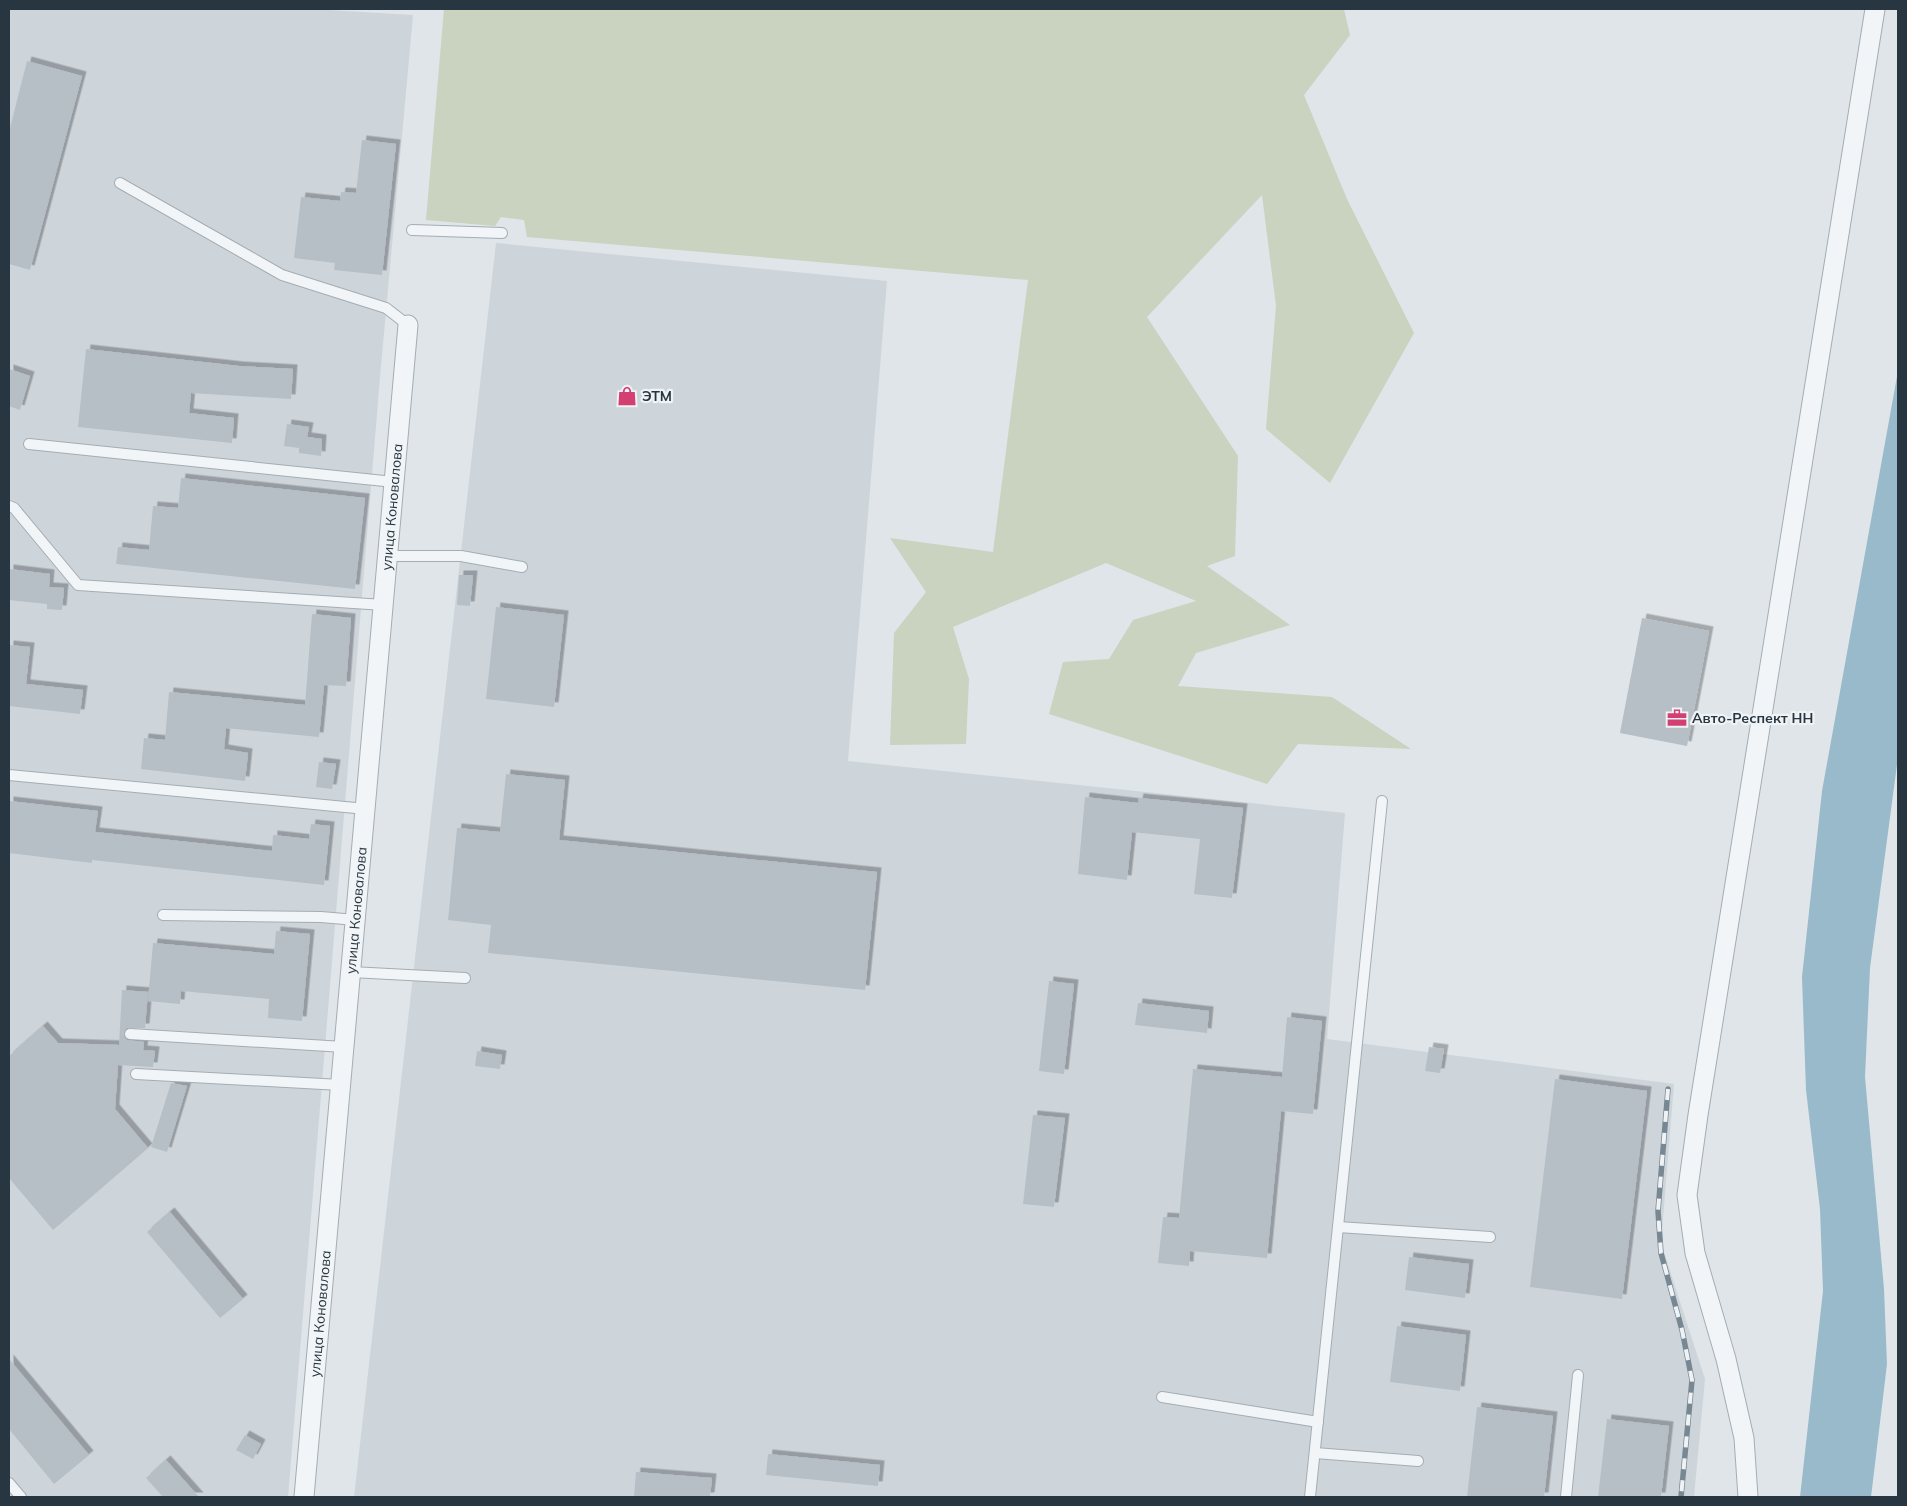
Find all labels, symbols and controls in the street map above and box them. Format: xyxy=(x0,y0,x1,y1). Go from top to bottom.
shop icon: ЭТМ xyxy=(616,385,638,407)
place label: ЭТМ xyxy=(642,387,672,405)
street label: улица Коновалова xyxy=(377,443,406,571)
office icon: Авто-Респект НН xyxy=(1666,707,1688,729)
place label: Авто-Респект НН xyxy=(1692,709,1813,727)
street label: улица Коновалова xyxy=(341,846,371,975)
street label: улица Коновалова xyxy=(306,1250,335,1378)

